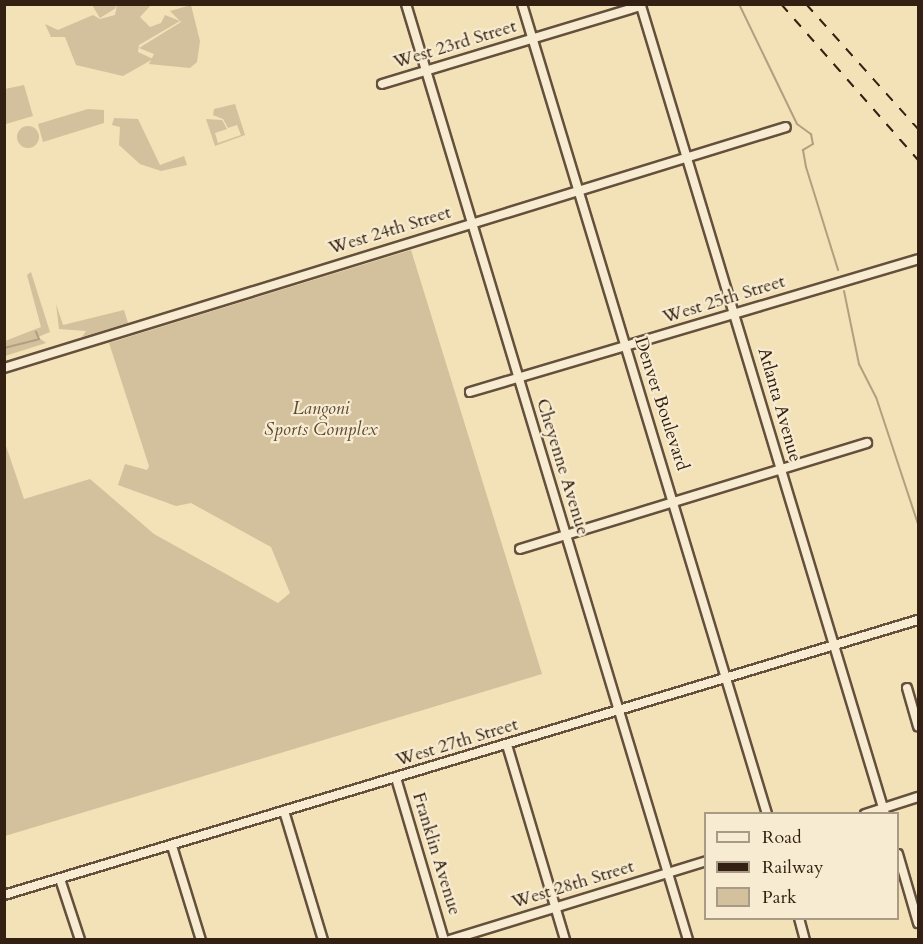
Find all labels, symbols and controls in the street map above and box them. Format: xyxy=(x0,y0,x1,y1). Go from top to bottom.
street label: West 23rd Street xyxy=(391,16,519,74)
street label: West 24th Street xyxy=(326,202,454,260)
street label: West 25th Street xyxy=(660,271,788,329)
street label: Denver Boulevard xyxy=(629,334,693,474)
street label: Atlanta Avenue xyxy=(752,345,806,465)
street label: Cheyenne Avenue xyxy=(531,396,593,538)
park label: Langoni Sports Complex xyxy=(264,399,378,442)
street label: West 27th Street xyxy=(393,714,521,772)
street label: Franklin Avenue xyxy=(407,790,465,918)
legend xyxy=(704,812,899,920)
text: Road xyxy=(762,825,802,850)
text: Railway xyxy=(762,855,824,880)
street label: West 28th Street xyxy=(509,856,637,914)
text: Park xyxy=(762,885,797,910)

